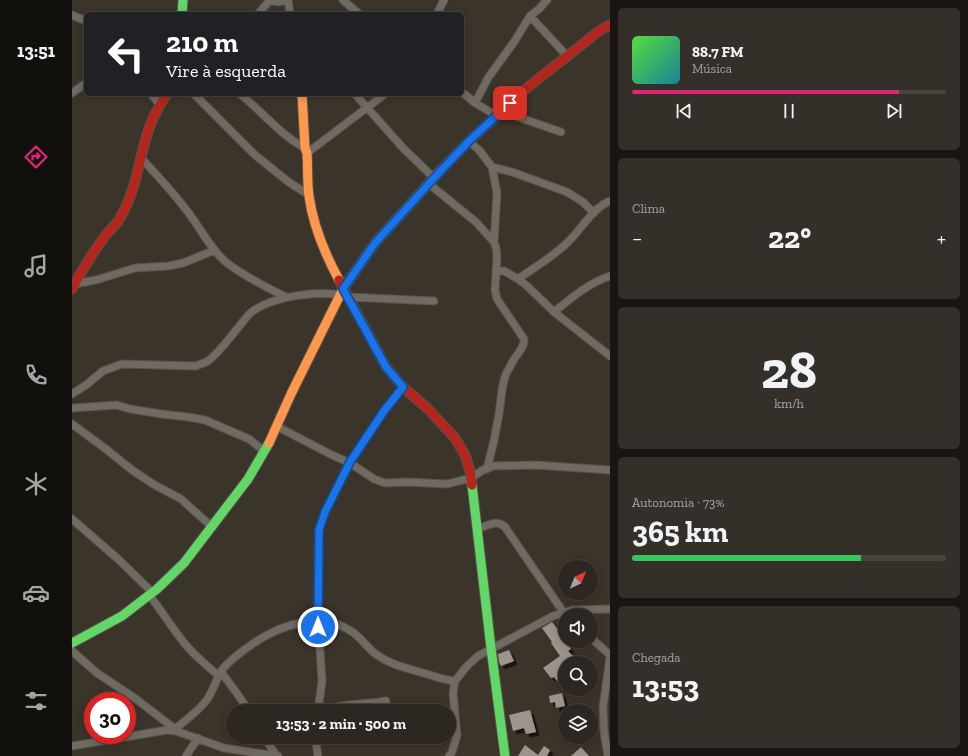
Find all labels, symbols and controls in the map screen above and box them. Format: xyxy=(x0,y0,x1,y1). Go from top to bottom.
text: 210 m xyxy=(166,26,238,59)
icon: left xyxy=(100,28,152,80)
text: 13:51 xyxy=(17,40,55,62)
text: 88.7 FM xyxy=(692,43,743,61)
text: Vire à esquerda xyxy=(166,60,286,82)
text: Música xyxy=(692,61,732,76)
pin xyxy=(493,86,527,120)
icon: arrive xyxy=(499,92,521,114)
icon: previous xyxy=(673,100,695,122)
icon: pause xyxy=(778,100,800,122)
icon: next xyxy=(883,100,905,122)
icon: directions xyxy=(22,143,50,171)
text: Clima xyxy=(632,201,665,216)
text: 22° xyxy=(768,220,811,256)
text: − xyxy=(632,225,642,252)
text: + xyxy=(937,225,946,252)
icon: music xyxy=(22,252,50,280)
text: 28 xyxy=(761,339,817,401)
icon: phone xyxy=(22,361,50,389)
text: km/h xyxy=(774,396,804,411)
icon: climate xyxy=(22,470,50,498)
text: Autonomia · 73% xyxy=(632,495,724,510)
text: 365 km xyxy=(632,514,728,550)
north arrow xyxy=(558,560,598,600)
map controls xyxy=(558,560,598,744)
icon: car xyxy=(22,579,50,607)
position arrow xyxy=(297,606,339,648)
button: sound xyxy=(558,608,598,648)
text: Chegada xyxy=(632,650,681,665)
button: search xyxy=(558,656,598,696)
text: 13:53 xyxy=(632,669,699,705)
icon: filters xyxy=(22,687,50,715)
speed limit sign: 30 xyxy=(84,692,136,744)
button: layers xyxy=(558,704,598,744)
text: 13:53 · 2 min · 500 m xyxy=(276,715,406,733)

